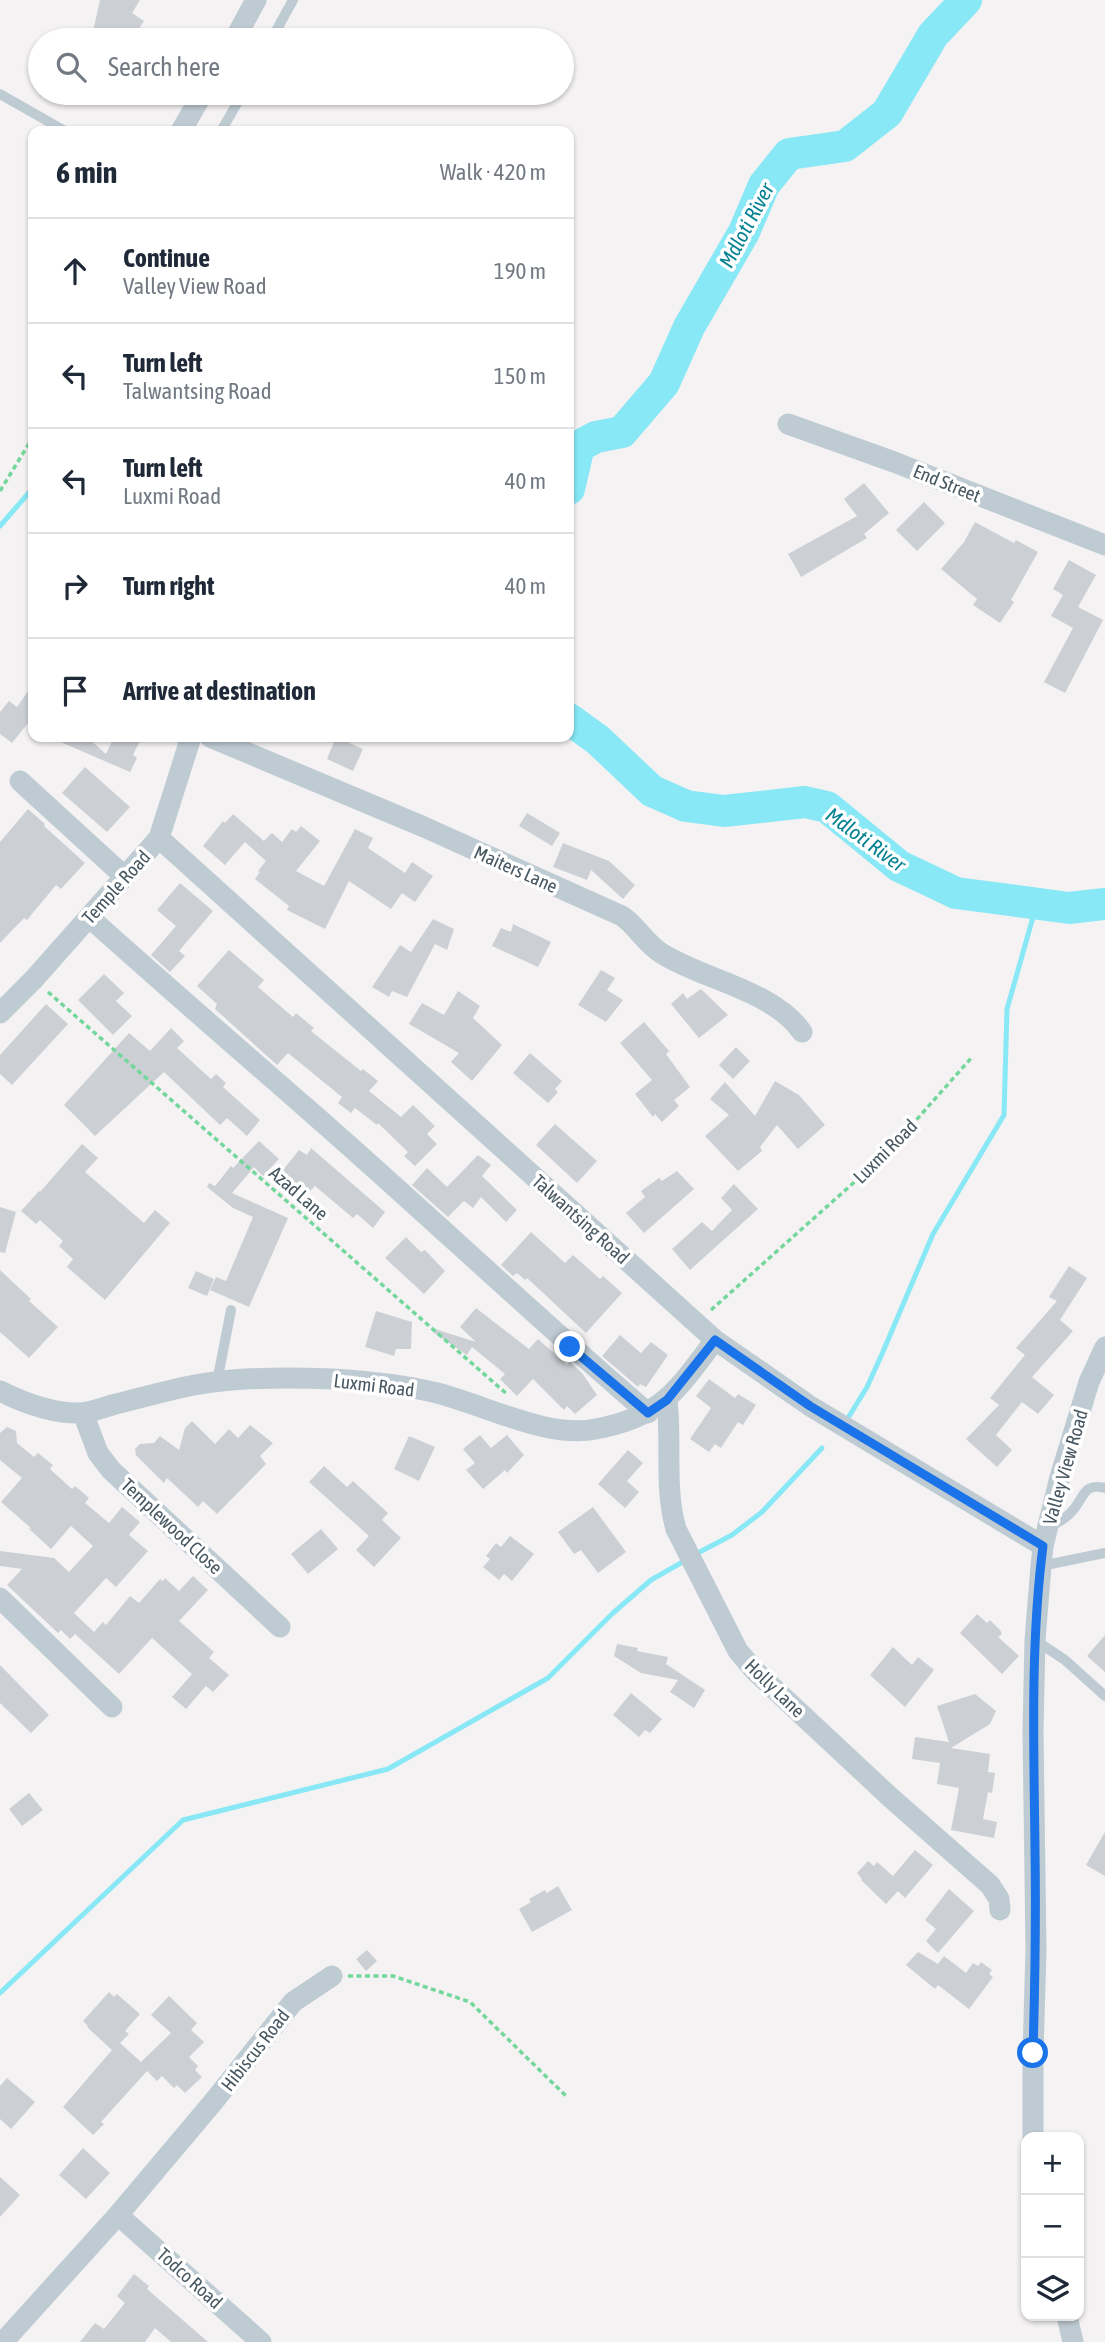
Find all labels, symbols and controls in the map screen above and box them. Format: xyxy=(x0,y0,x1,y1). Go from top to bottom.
search box xyxy=(28,28,574,105)
icon: search xyxy=(52,48,90,86)
text: Search here xyxy=(108,52,220,82)
text: 6 min xyxy=(56,155,117,189)
text: Walk · 420 m xyxy=(440,159,546,185)
water label: Mdloti River xyxy=(714,178,779,271)
text: Continue xyxy=(123,243,210,273)
icon: ahead xyxy=(56,252,94,290)
text: 190 m xyxy=(494,258,546,284)
text: Valley View Road xyxy=(123,273,267,299)
text: Turn left xyxy=(123,348,203,378)
icon: left xyxy=(56,357,94,395)
text: 150 m xyxy=(494,363,546,389)
text: Talwantsing Road xyxy=(123,378,272,404)
text: Turn left xyxy=(123,453,203,483)
street label: End Street xyxy=(910,460,984,506)
icon: left xyxy=(56,462,94,500)
text: 40 m xyxy=(505,468,546,494)
text: Luxmi Road xyxy=(123,483,221,509)
icon: right xyxy=(56,567,94,605)
text: Turn right xyxy=(123,571,214,601)
text: 40 m xyxy=(505,573,546,599)
icon: arrive xyxy=(56,672,94,710)
text: Arrive at destination xyxy=(123,676,316,706)
water label: Mdloti River xyxy=(822,802,911,876)
street label: Maiters Lane xyxy=(471,841,561,897)
street label: Temple Road xyxy=(77,846,155,928)
street label: Luxmi Road xyxy=(849,1115,921,1187)
street label: Azad Lane xyxy=(265,1162,333,1224)
street label: Talwantsing Road xyxy=(528,1170,634,1268)
route end xyxy=(554,1331,585,1362)
street label: Luxmi Road xyxy=(332,1369,416,1401)
street label: Valley View Road xyxy=(1038,1407,1092,1527)
street label: Templewood Close xyxy=(117,1474,227,1578)
street label: Holly Lane xyxy=(741,1654,809,1722)
street label: Hibiscus Road xyxy=(216,2005,294,2095)
route start xyxy=(1017,2037,1048,2068)
map controls xyxy=(1021,2132,1084,2321)
button: + xyxy=(1021,2132,1084,2195)
button: − xyxy=(1021,2195,1084,2258)
street label: Todco Road xyxy=(153,2243,227,2313)
button: layers xyxy=(1021,2258,1084,2321)

